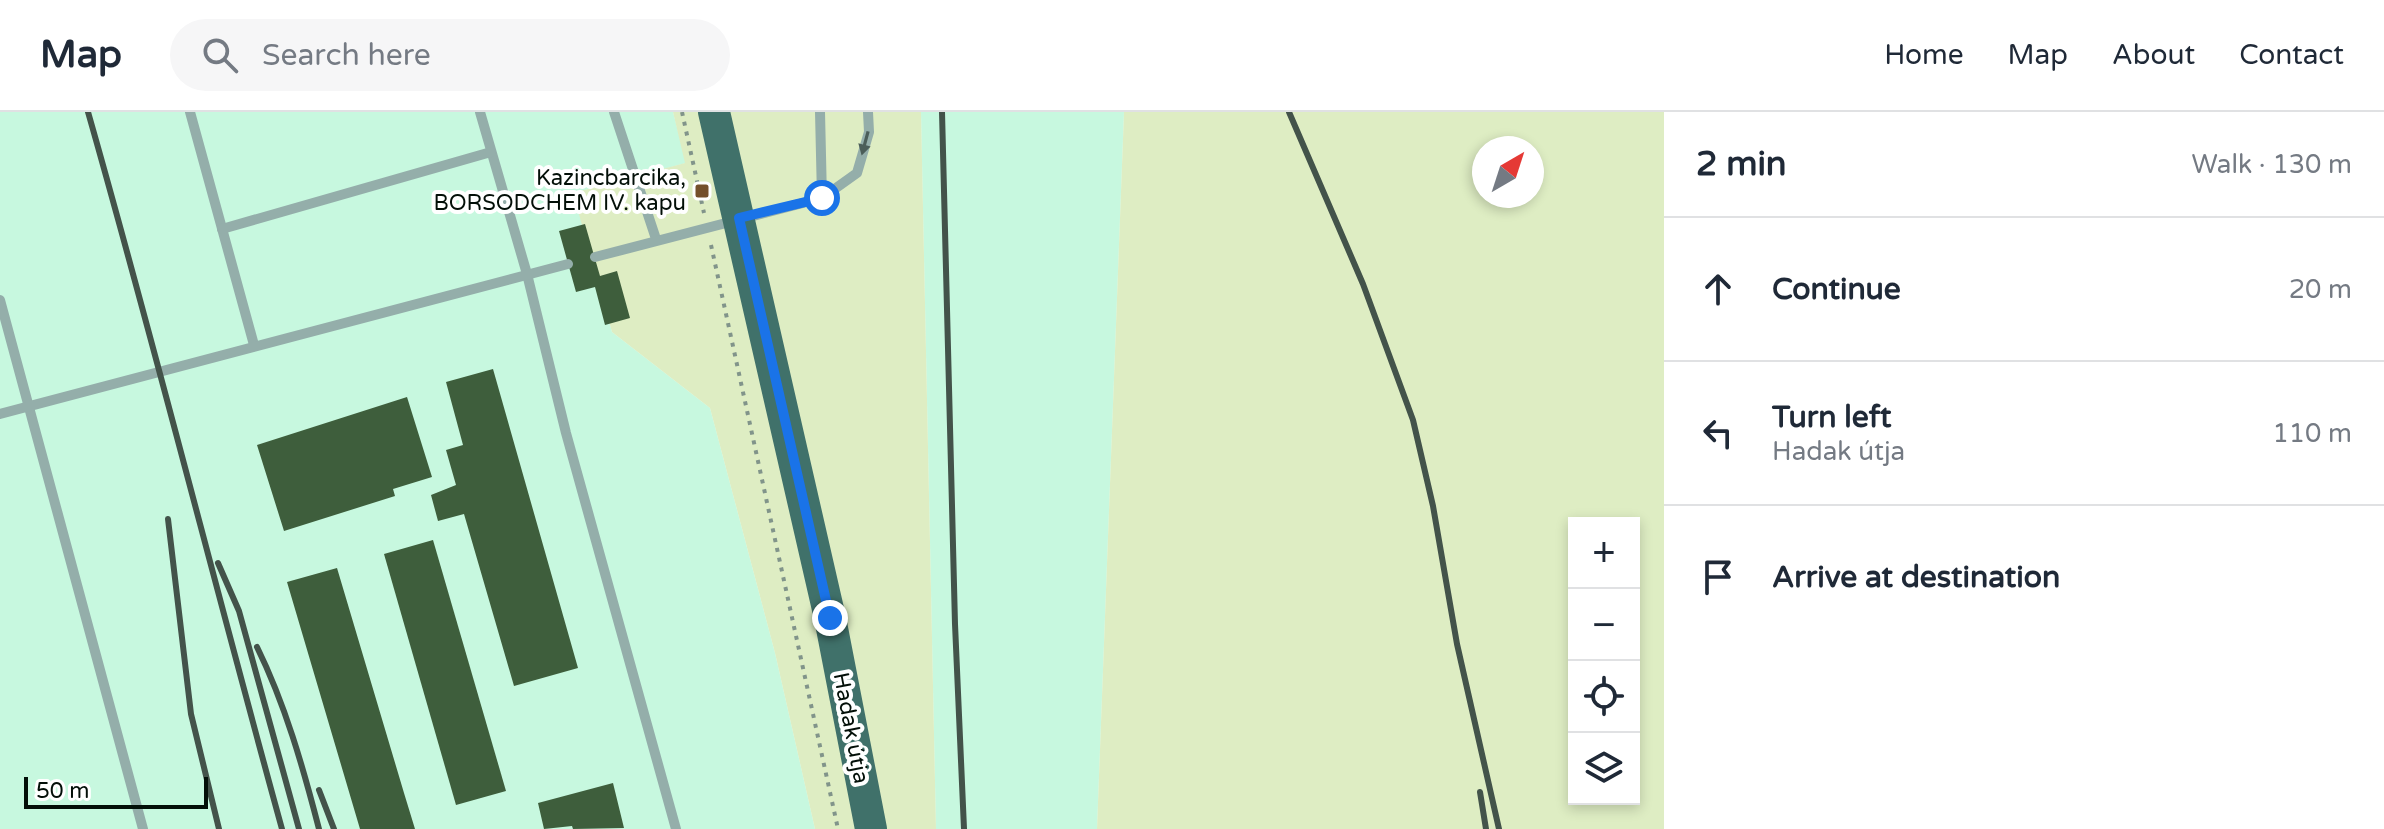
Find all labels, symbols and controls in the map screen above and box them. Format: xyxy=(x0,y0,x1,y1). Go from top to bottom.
search box xyxy=(170,19,730,91)
text: Map xyxy=(40,32,122,78)
icon: search xyxy=(198,33,242,77)
text: Search here xyxy=(262,37,431,74)
text: Home xyxy=(1884,38,1964,72)
text: Map xyxy=(2008,38,2068,72)
text: About xyxy=(2112,38,2195,72)
text: Contact xyxy=(2239,38,2344,72)
one-way arrow xyxy=(859,130,871,155)
north arrow xyxy=(1472,136,1544,208)
text: 2 min xyxy=(1696,144,1787,185)
text: Walk · 130 m xyxy=(2192,149,2352,180)
place label: Kazincbarcika, BORSODCHEM IV. kapu xyxy=(433,165,686,216)
route start xyxy=(804,180,840,216)
marker: Kazincbarcika, BORSODCHEM IV. kapu xyxy=(693,182,711,200)
icon: ahead xyxy=(1696,267,1740,311)
text: Continue xyxy=(1772,271,1901,308)
text: 20 m xyxy=(2289,274,2352,305)
text: Turn left xyxy=(1772,399,1891,436)
icon: left xyxy=(1696,411,1740,455)
text: 110 m xyxy=(2272,418,2352,449)
text: Hadak útja xyxy=(1772,436,1905,467)
map controls xyxy=(1568,517,1640,805)
button: + xyxy=(1568,517,1640,589)
icon: arrive xyxy=(1696,555,1740,599)
text: Arrive at destination xyxy=(1772,559,2060,596)
button: − xyxy=(1568,589,1640,661)
route end xyxy=(812,600,848,636)
button: locate xyxy=(1568,661,1640,733)
street label: Hadak útja xyxy=(827,670,875,786)
button: layers xyxy=(1568,733,1640,805)
scale bar xyxy=(24,773,208,809)
text: 50 m xyxy=(36,778,90,804)

